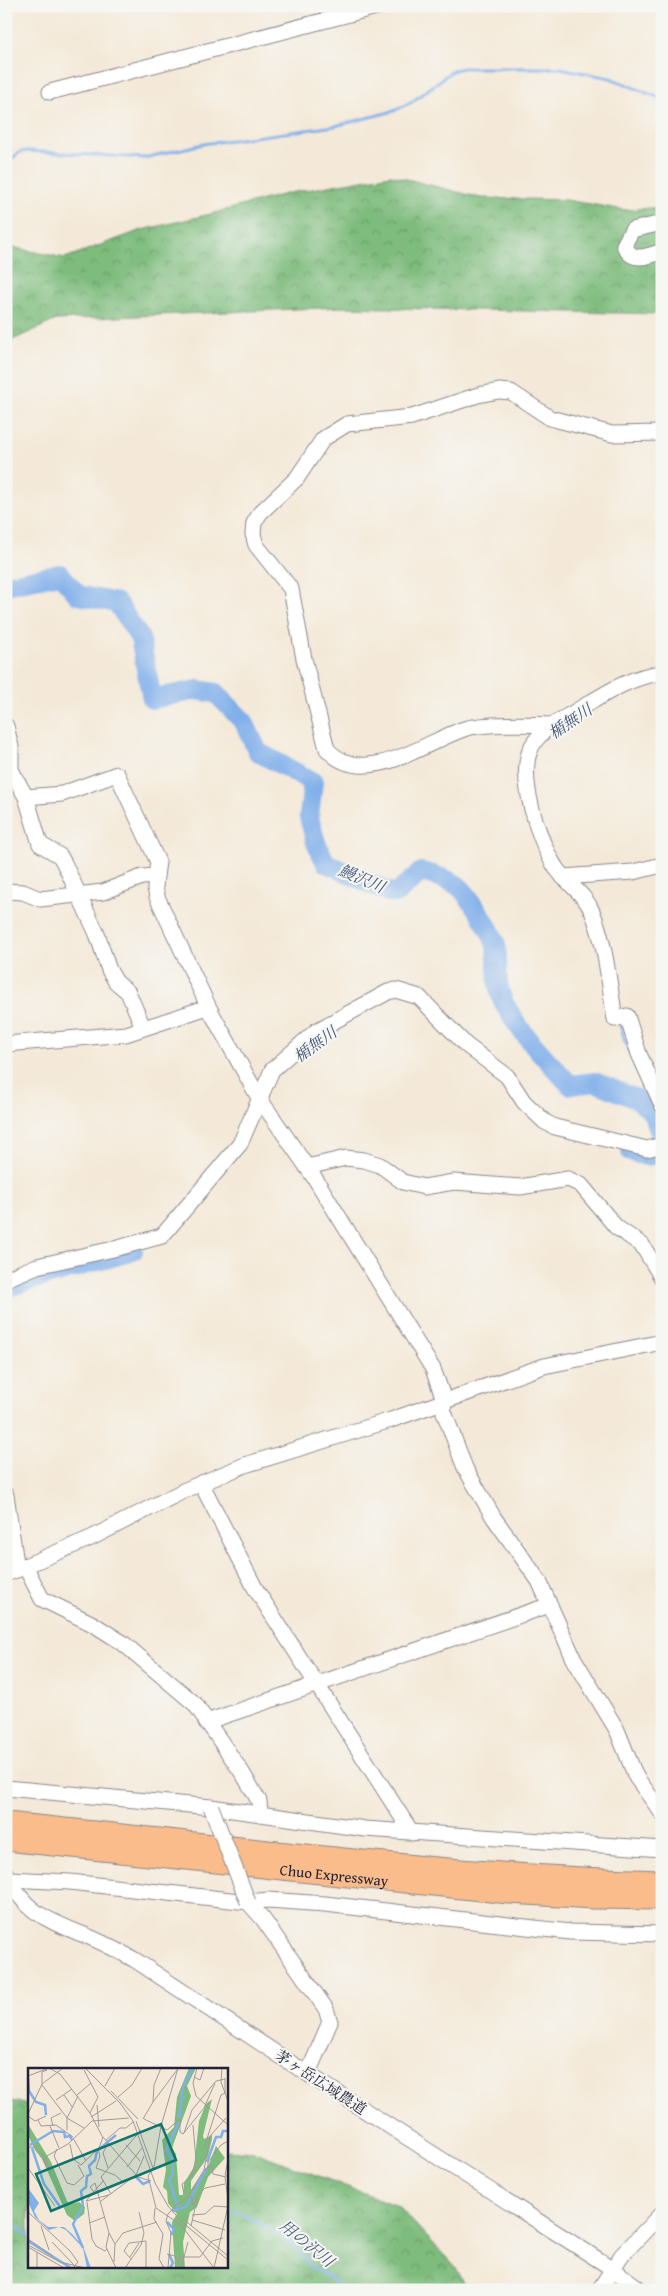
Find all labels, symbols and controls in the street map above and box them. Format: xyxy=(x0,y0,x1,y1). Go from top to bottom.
water label: 楯無川 xyxy=(543,697,598,744)
water label: 鰻沢川 xyxy=(335,858,391,899)
water label: 楯無川 xyxy=(289,1019,343,1068)
street label: Chuo Expressway xyxy=(279,1858,390,1891)
street label: 茅ヶ岳広域農道 xyxy=(271,2045,371,2119)
inset map xyxy=(28,2068,228,2268)
water label: 用の沢川 xyxy=(275,2214,341,2274)

